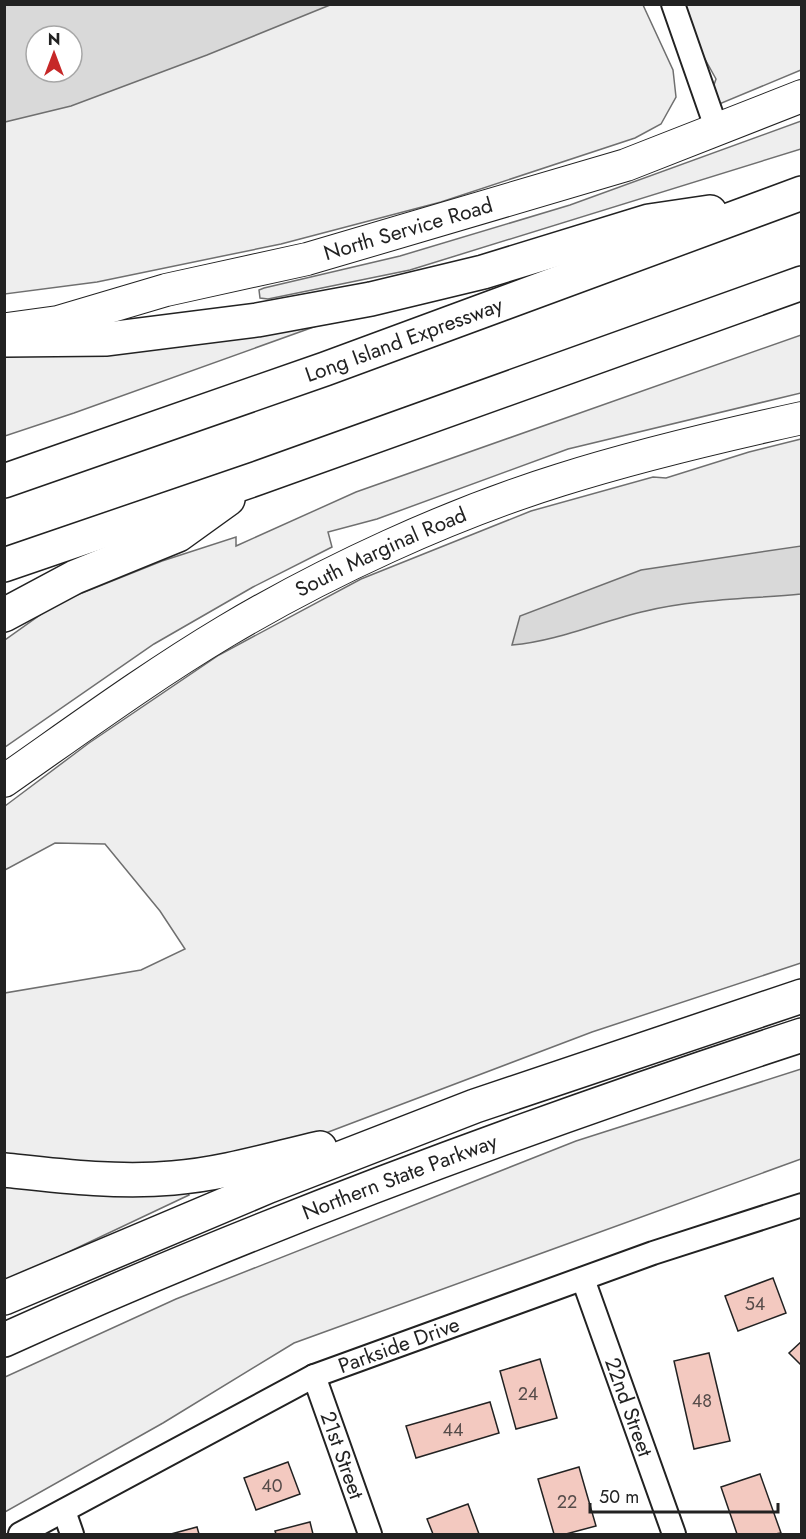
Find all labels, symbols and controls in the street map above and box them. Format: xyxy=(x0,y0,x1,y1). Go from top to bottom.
north arrow xyxy=(24,24,84,84)
text: N xyxy=(48,28,60,51)
street label: North Service Road xyxy=(320,190,496,268)
street label: Long Island Expressway xyxy=(301,289,508,390)
street label: South Marginal Road xyxy=(290,500,471,605)
street label: Northern State Parkway xyxy=(298,1126,502,1228)
house number: 54 xyxy=(745,1291,765,1317)
street label: Parkside Drive xyxy=(334,1309,464,1381)
street label: 22nd Street xyxy=(597,1353,660,1461)
house number: 24 xyxy=(518,1381,538,1407)
house number: 48 xyxy=(692,1388,712,1414)
street label: 21st Street xyxy=(313,1407,371,1503)
house number: 44 xyxy=(443,1417,464,1443)
house number: 40 xyxy=(261,1473,283,1499)
scale bar xyxy=(590,1476,778,1514)
text: 50 m xyxy=(599,1484,639,1510)
house number: 22 xyxy=(557,1489,577,1515)

